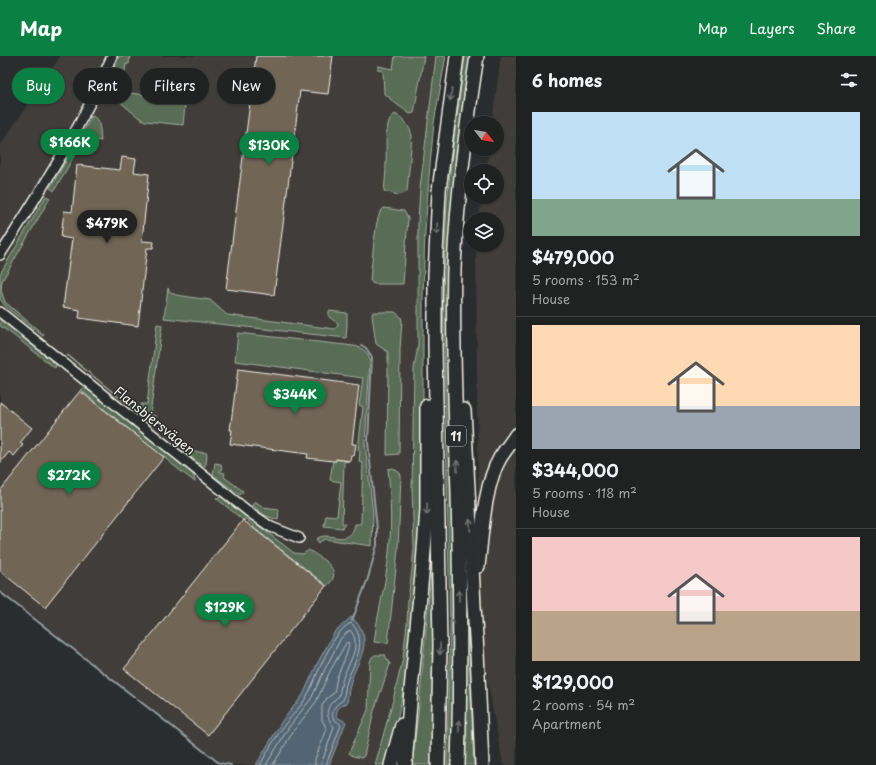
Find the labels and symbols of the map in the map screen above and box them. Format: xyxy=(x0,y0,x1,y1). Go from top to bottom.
one-way arrow xyxy=(447,88,455,101)
north arrow xyxy=(464,116,504,156)
pin: $166K xyxy=(42,129,98,163)
pin: $130K xyxy=(241,132,297,166)
pin: $479K xyxy=(79,210,135,244)
one-way arrow xyxy=(433,222,441,235)
street label: Flansbjersvägen xyxy=(110,381,200,459)
pin: $344K xyxy=(267,381,323,415)
road number: 11 xyxy=(446,426,466,446)
one-way arrow xyxy=(453,460,461,473)
pin: $272K xyxy=(41,462,97,496)
one-way arrow xyxy=(423,502,430,515)
one-way arrow xyxy=(466,519,474,532)
one-way arrow xyxy=(455,590,463,603)
pin: $129K xyxy=(197,594,253,628)
one-way arrow xyxy=(436,642,444,655)
one-way arrow xyxy=(455,720,462,733)

